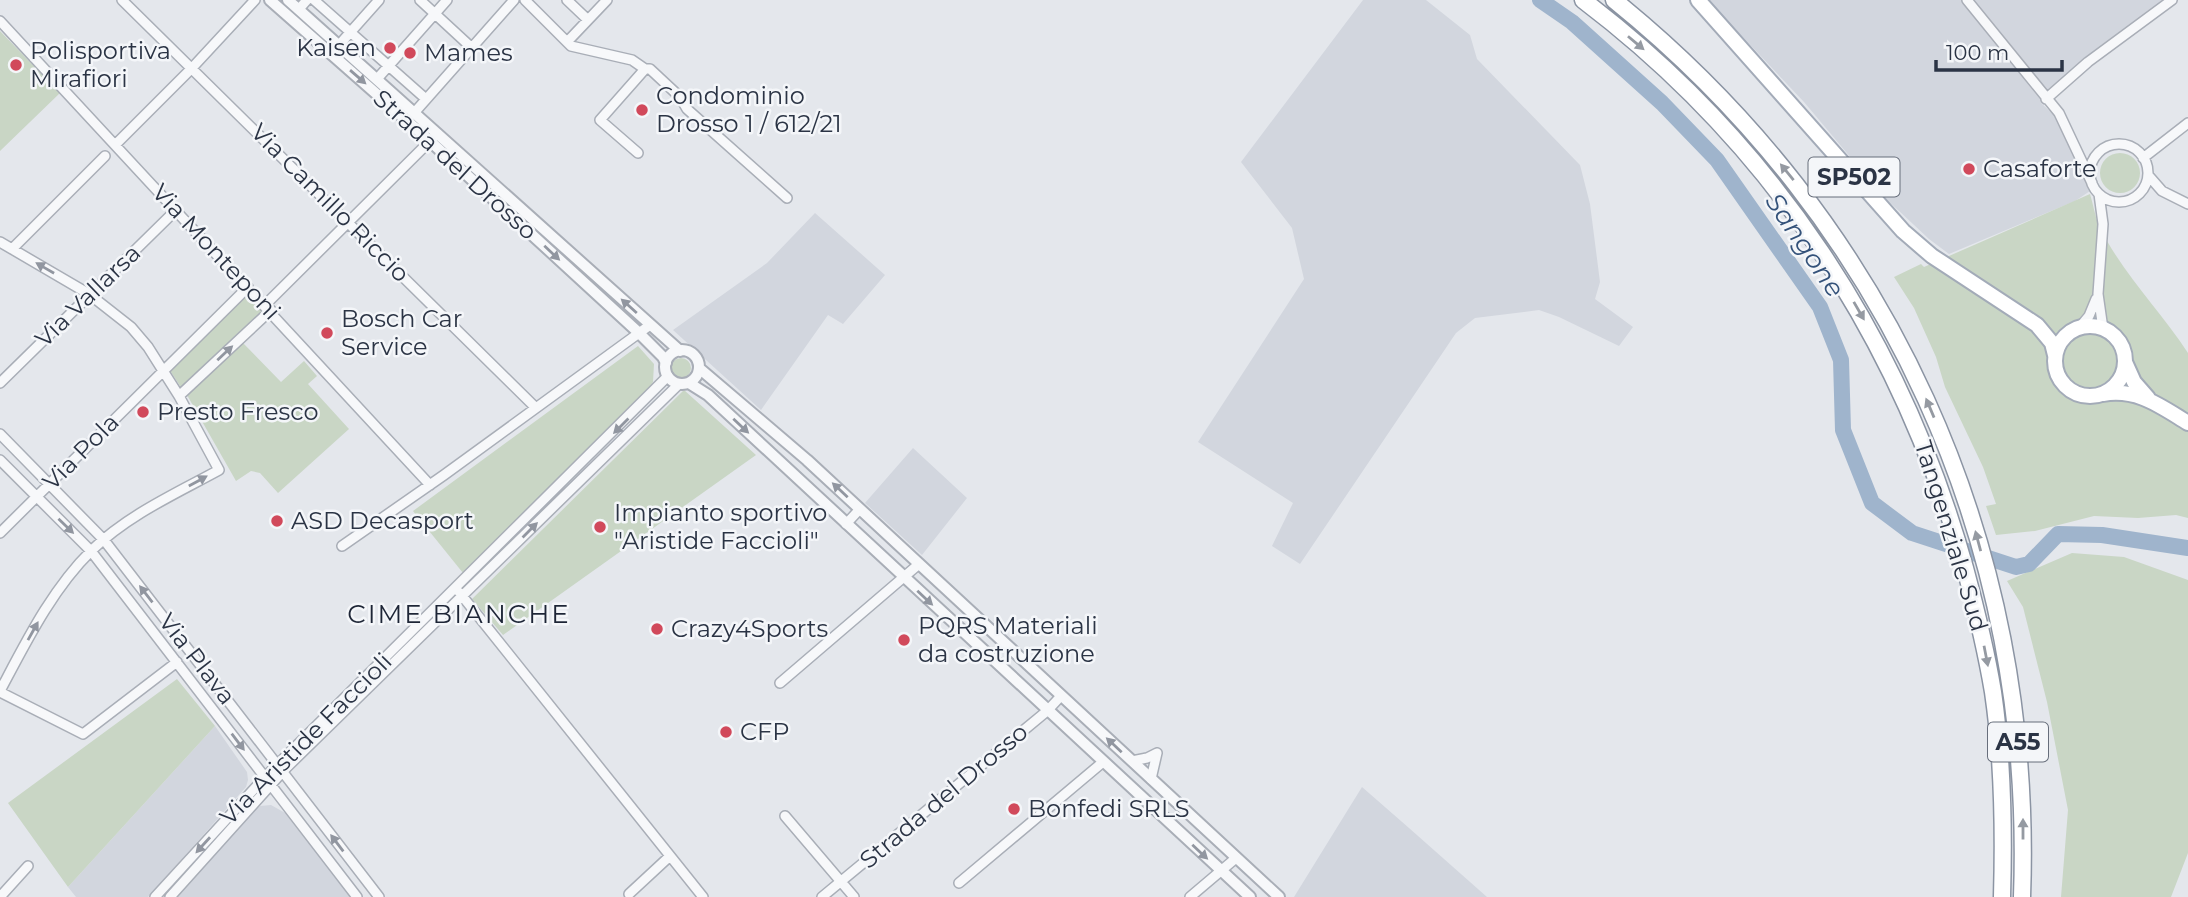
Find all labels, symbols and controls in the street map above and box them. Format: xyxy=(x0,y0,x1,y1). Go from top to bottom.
scale bar xyxy=(1936,28,2062,72)
place label: Kaisen xyxy=(296,33,376,62)
one-way arrow xyxy=(1627,35,1645,51)
place label: Polisportiva Mirafiori xyxy=(30,36,171,93)
place label: Mames xyxy=(424,38,513,67)
marker: Kaisen xyxy=(382,40,398,56)
text: 100 m xyxy=(1946,40,2009,65)
marker: Mames xyxy=(402,45,418,61)
marker: Polisportiva Mirafiori xyxy=(8,57,24,73)
one-way arrow xyxy=(350,69,367,85)
place label: Condominio Drosso 1 / 612/21 xyxy=(656,81,842,138)
street label: Strada del Drosso xyxy=(368,84,543,246)
marker: Condominio Drosso 1 / 612/21 xyxy=(634,102,650,118)
street label: Via Camillo Riccio xyxy=(245,117,416,288)
place label: Casaforte xyxy=(1983,154,2097,183)
road number: SP502 xyxy=(1808,158,1899,196)
marker: Casaforte xyxy=(1961,161,1977,177)
one-way arrow xyxy=(1779,164,1794,182)
street label: Via Monteponi xyxy=(146,178,287,326)
water label: Sangone xyxy=(1759,187,1851,303)
street label: Via Vallarsa xyxy=(29,238,146,353)
one-way arrow xyxy=(543,245,560,261)
one-way arrow xyxy=(35,262,54,274)
one-way arrow xyxy=(621,298,638,314)
one-way arrow xyxy=(1853,301,1865,321)
place label: Bosch Car Service xyxy=(341,304,462,361)
marker: Bosch Car Service xyxy=(319,325,335,341)
one-way arrow xyxy=(216,346,233,362)
place label: Presto Fresco xyxy=(157,397,319,426)
one-way arrow xyxy=(1924,398,1936,418)
marker: Presto Fresco xyxy=(135,404,151,420)
street label: Via Pola xyxy=(37,408,125,496)
one-way arrow xyxy=(613,417,630,433)
one-way arrow xyxy=(732,418,749,434)
street label: Tangenziale Sud xyxy=(1909,437,1994,635)
one-way arrow xyxy=(189,475,208,487)
one-way arrow xyxy=(832,483,849,499)
place label: Impianto sportivo "Aristide Faccioli" xyxy=(614,498,827,555)
place label: ASD Decasport xyxy=(291,506,474,535)
marker: ASD Decasport xyxy=(269,513,285,529)
one-way arrow xyxy=(57,518,74,535)
marker: Impianto sportivo "Aristide Faccioli" xyxy=(592,519,608,535)
one-way arrow xyxy=(522,522,538,538)
one-way arrow xyxy=(1972,530,1983,552)
one-way arrow xyxy=(140,585,154,603)
one-way arrow xyxy=(916,589,933,605)
district label: CIME BIANCHE xyxy=(347,598,571,630)
street label: Via Plava xyxy=(153,607,242,710)
place label: PQRS Materiali da costruzione xyxy=(918,611,1098,668)
place label: Crazy4Sports xyxy=(671,614,828,643)
one-way arrow xyxy=(27,621,39,641)
marker: Crazy4Sports xyxy=(649,621,665,637)
marker: PQRS Materiali da costruzione xyxy=(896,632,912,648)
one-way arrow xyxy=(1981,645,1992,667)
street label: Via Aristide Faccioli xyxy=(214,647,398,831)
place label: CFP xyxy=(740,717,789,746)
street label: Strada del Drosso xyxy=(854,717,1034,874)
road number: A55 xyxy=(1988,722,2048,762)
marker: CFP xyxy=(718,724,734,740)
one-way arrow xyxy=(231,732,245,751)
one-way arrow xyxy=(1106,737,1123,753)
place label: Bonfedi SRLS xyxy=(1028,794,1190,823)
marker: Bonfedi SRLS xyxy=(1006,801,1022,817)
one-way arrow xyxy=(2017,818,2029,840)
one-way arrow xyxy=(330,834,345,852)
one-way arrow xyxy=(195,836,211,853)
one-way arrow xyxy=(1191,844,1209,860)

